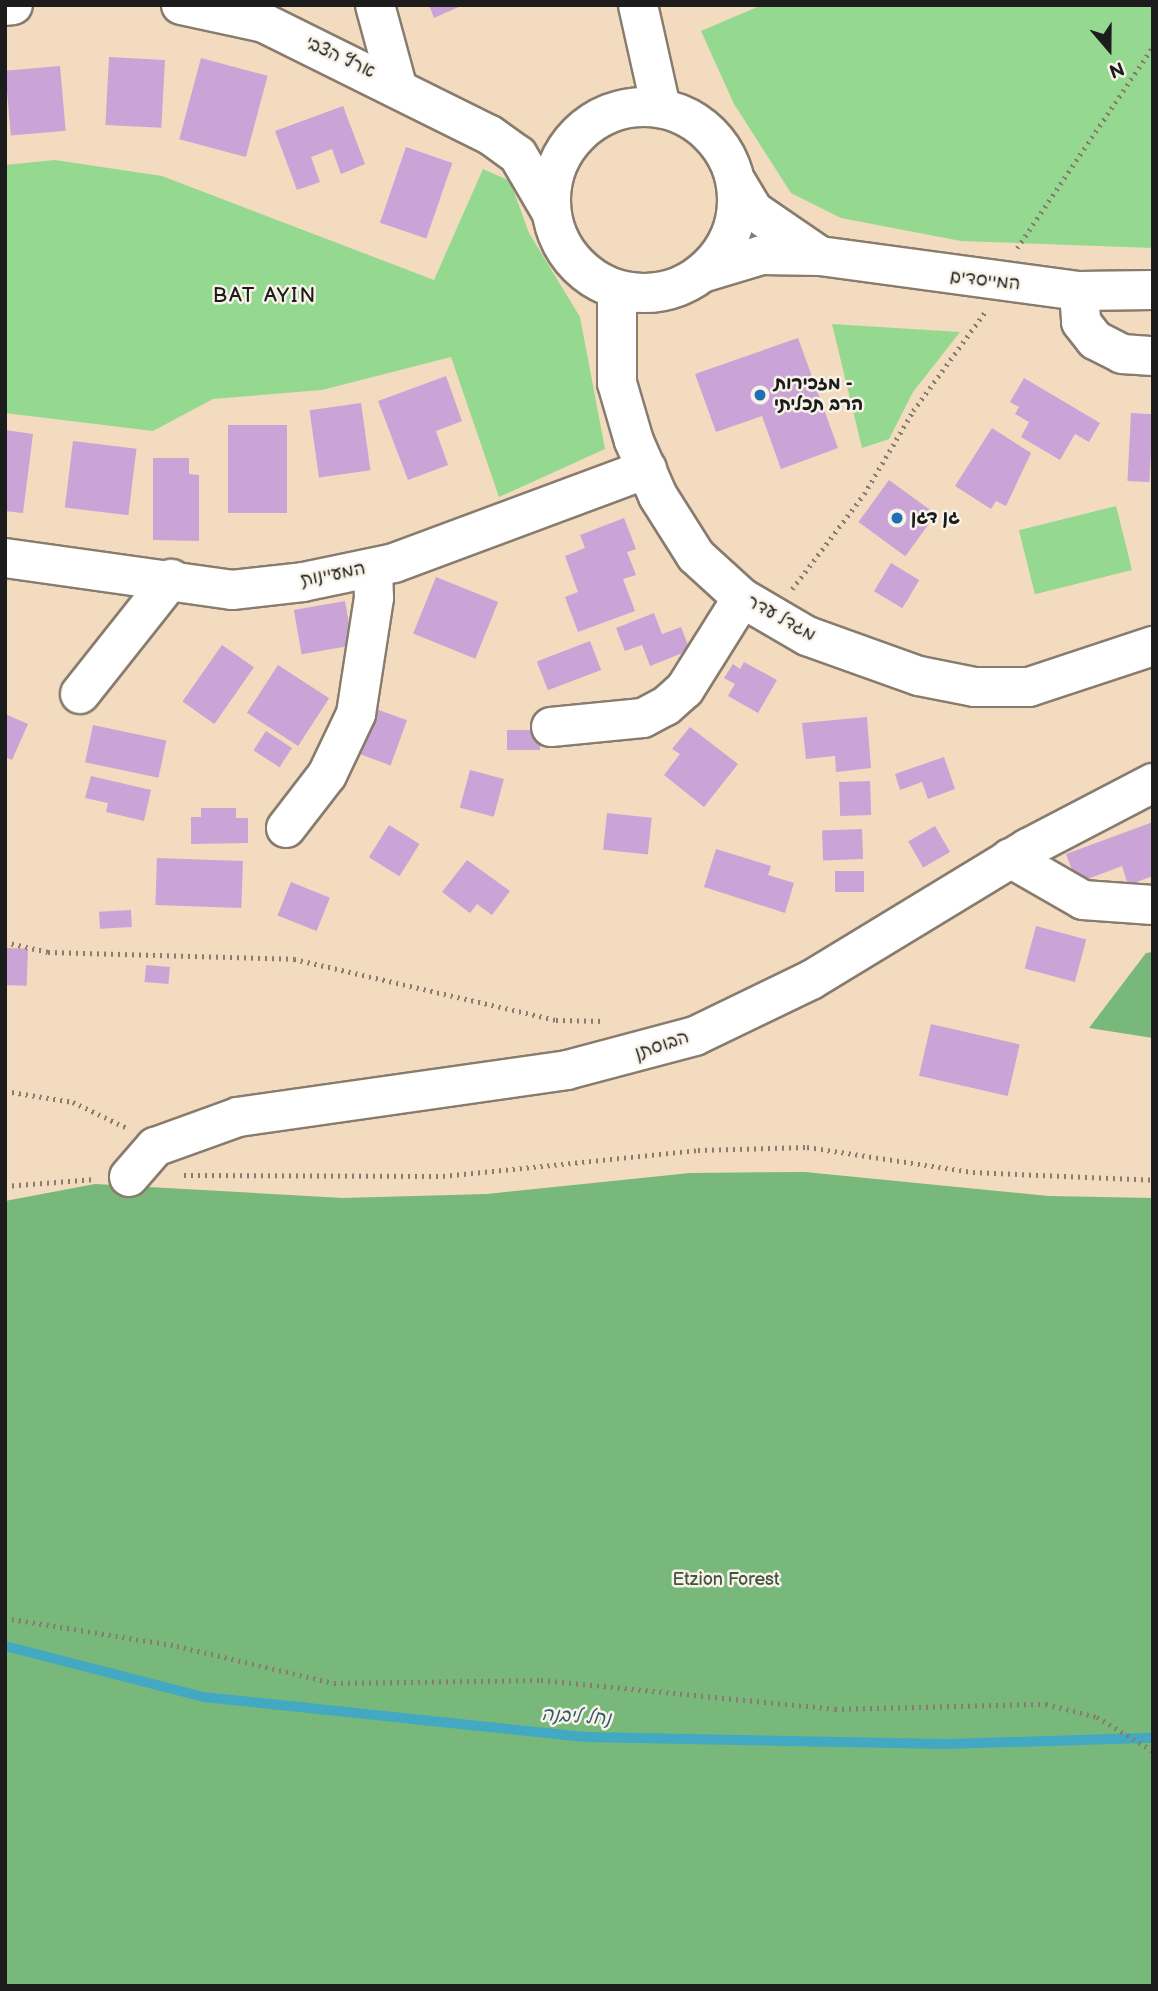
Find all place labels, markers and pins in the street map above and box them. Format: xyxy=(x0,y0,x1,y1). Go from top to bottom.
place label: מזכירות - הרב תכליתי xyxy=(774,374,863,416)
marker: מזכירות - הרב תכליתי xyxy=(752,387,768,403)
place label: גן דגן xyxy=(911,507,960,529)
marker: גן דגן xyxy=(889,510,905,526)

